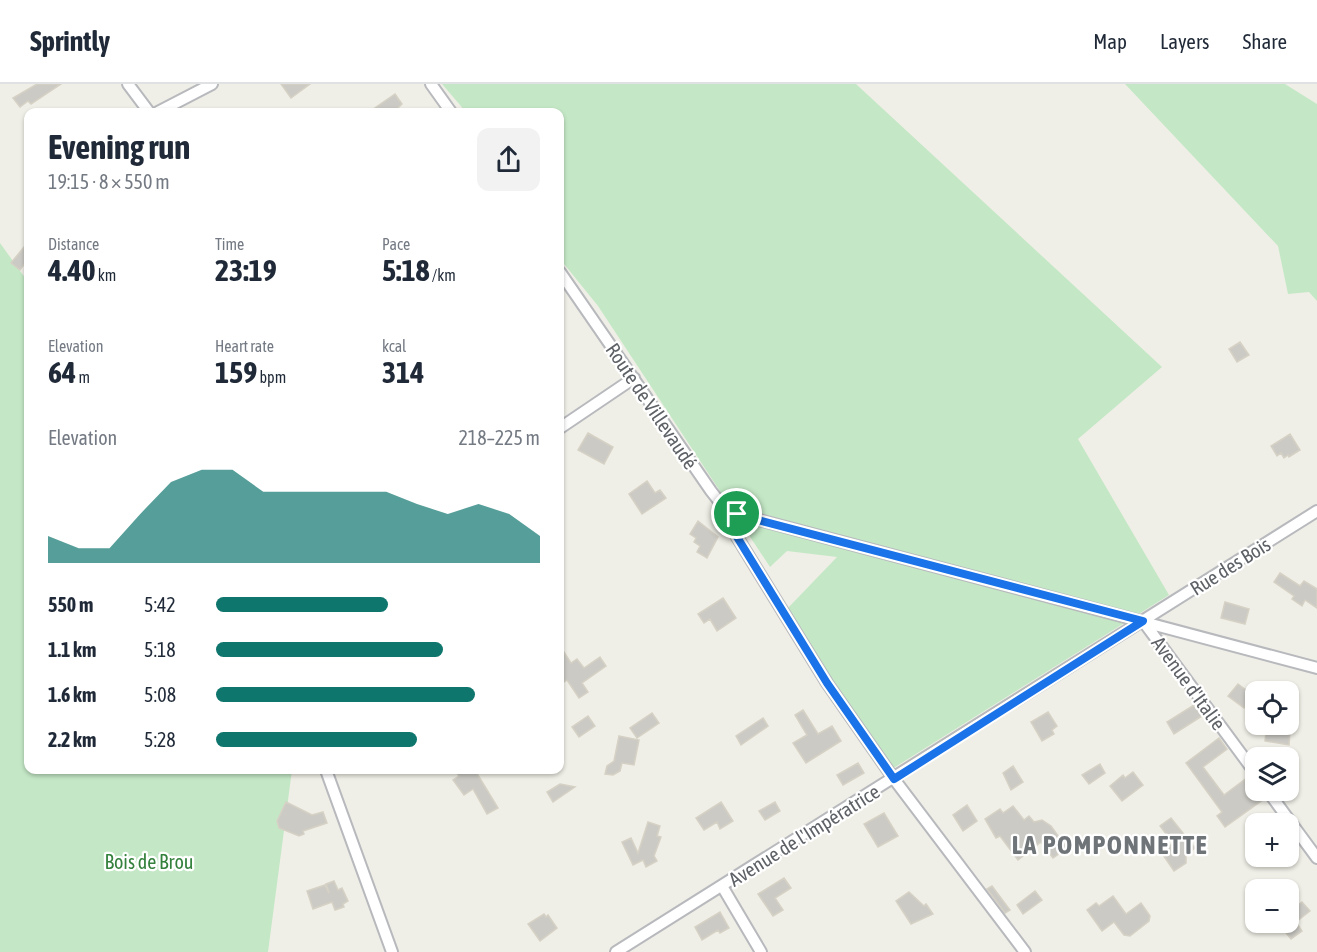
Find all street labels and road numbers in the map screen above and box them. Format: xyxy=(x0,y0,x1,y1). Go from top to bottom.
street label: Route de Villevaudé xyxy=(601,339,703,473)
street label: Rue des Bois xyxy=(1186,532,1274,600)
street label: Avenue d'Italie xyxy=(1147,632,1231,734)
street label: Avenue de l'Impératrice xyxy=(724,779,884,891)

